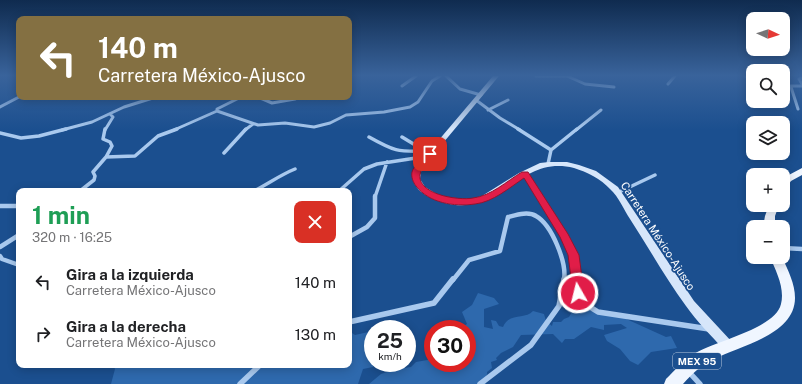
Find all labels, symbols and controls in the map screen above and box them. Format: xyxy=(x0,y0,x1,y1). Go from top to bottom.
north arrow xyxy=(746,12,790,56)
map controls xyxy=(746,12,790,264)
text: 140 m xyxy=(98,31,178,64)
icon: left xyxy=(32,32,84,84)
button: search xyxy=(746,64,790,108)
text: Carretera México-Ajusco xyxy=(98,65,305,86)
button: layers xyxy=(746,116,790,160)
pin xyxy=(413,137,447,171)
icon: arrive xyxy=(419,143,441,165)
button: + xyxy=(746,168,790,212)
street label: Carretera México-Ajusco xyxy=(618,180,698,292)
text: 1 min xyxy=(32,201,90,229)
button: close xyxy=(294,201,336,243)
button: − xyxy=(746,220,790,264)
text: 320 m · 16:25 xyxy=(32,230,112,245)
text: Gira a la izquierda xyxy=(66,266,194,283)
icon: left xyxy=(32,271,54,293)
position arrow xyxy=(557,272,599,314)
text: 140 m xyxy=(295,274,336,291)
text: Carretera México-Ajusco xyxy=(66,283,216,298)
text: Gira a la derecha xyxy=(66,318,186,335)
speed limit sign: 30 xyxy=(424,320,476,372)
icon: right xyxy=(32,323,54,345)
text: 130 m xyxy=(295,326,336,343)
text: 25 xyxy=(377,329,403,353)
text: Carretera México-Ajusco xyxy=(66,335,216,350)
text: km/h xyxy=(378,350,402,362)
road number: MEX 95 xyxy=(673,353,721,369)

